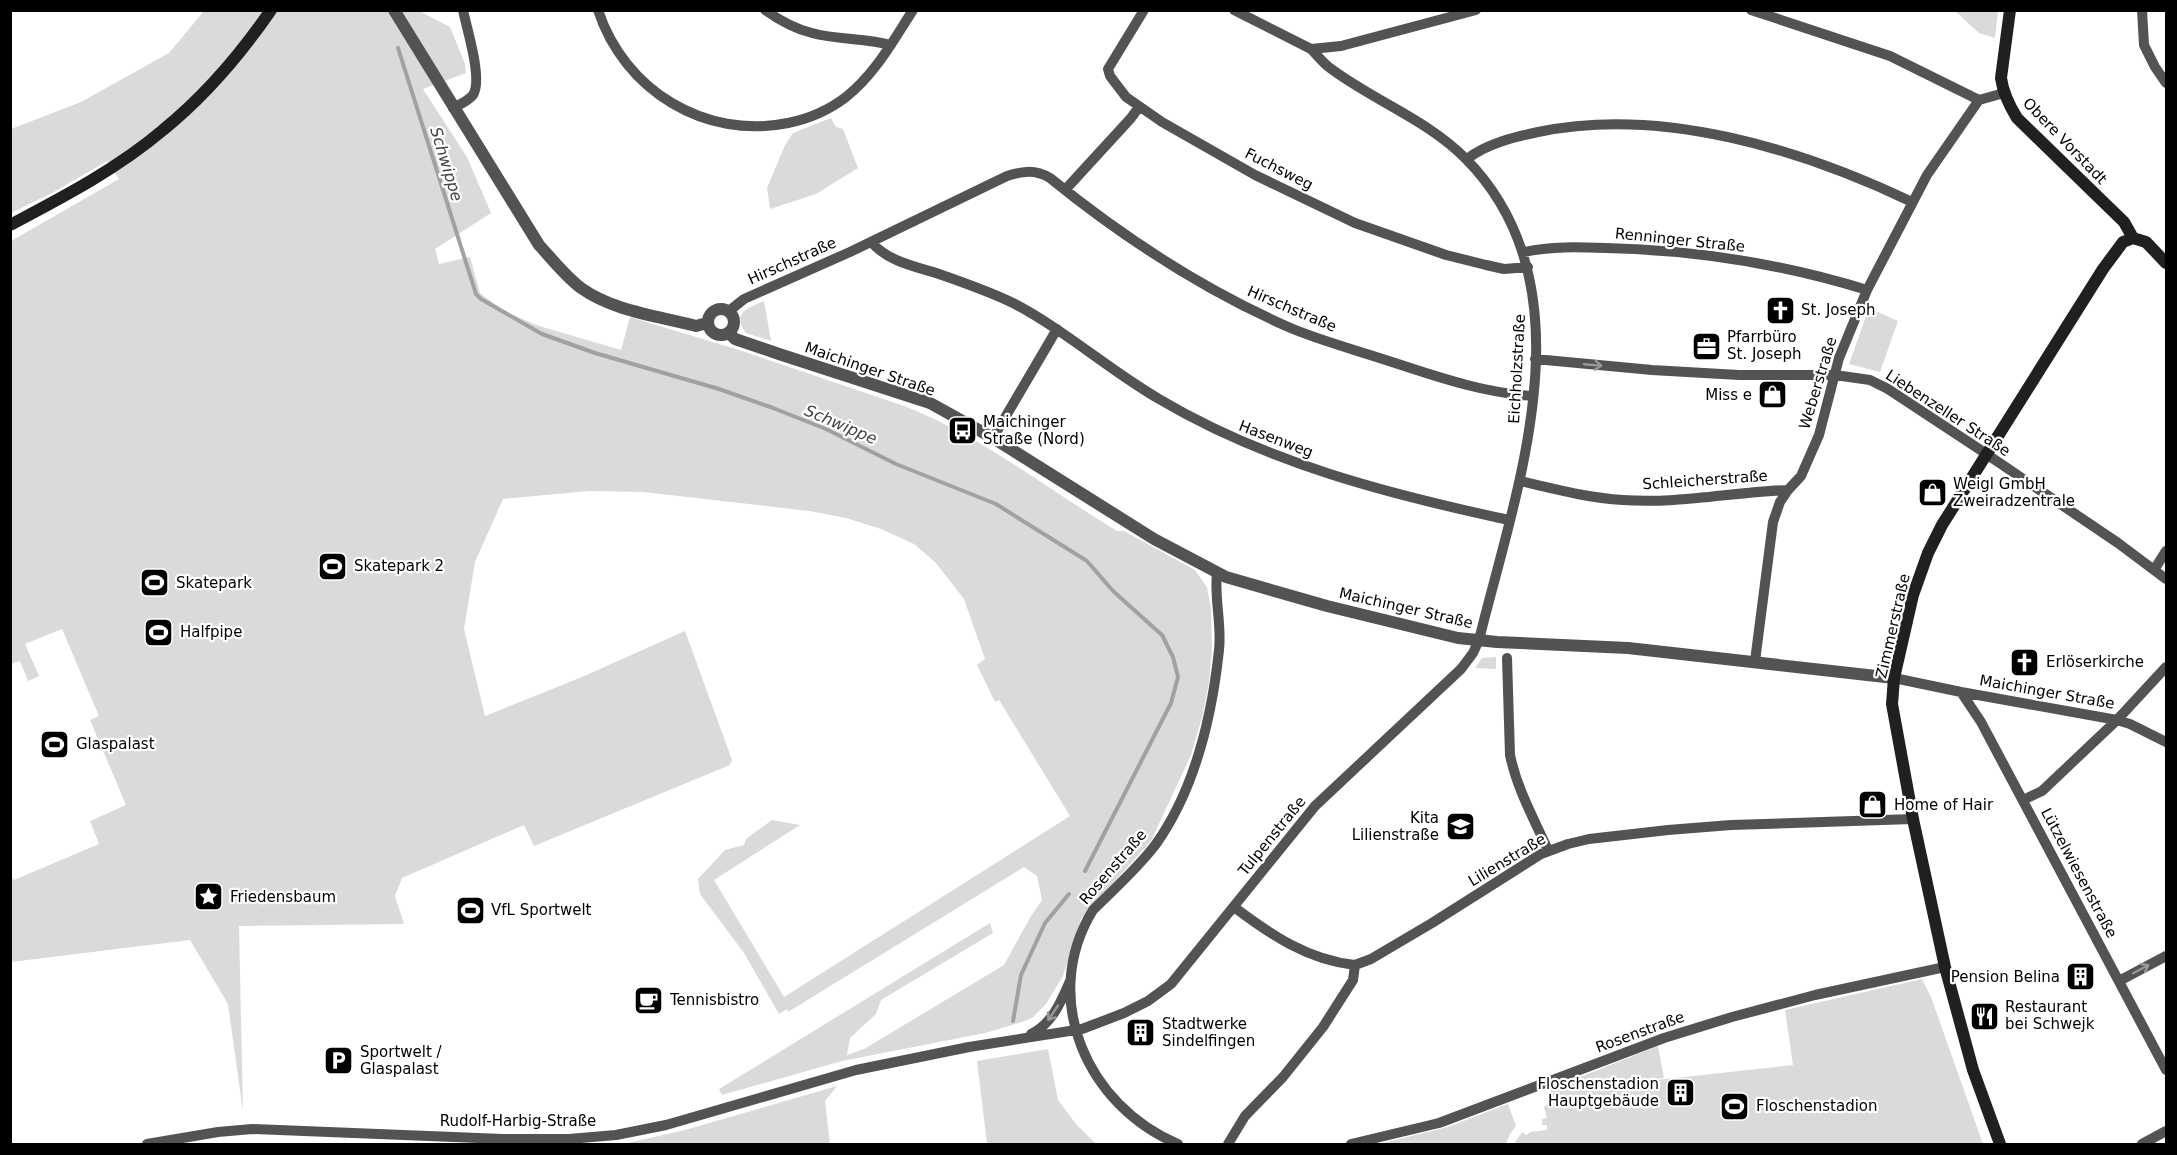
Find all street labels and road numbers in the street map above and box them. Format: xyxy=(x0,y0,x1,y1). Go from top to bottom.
street label: Obere Vorstadt xyxy=(2019,94,2111,188)
street label: Fuchsweg xyxy=(1242,144,1316,194)
street label: Renninger Straße xyxy=(1614,224,1746,256)
street label: Hirschstraße xyxy=(745,233,839,289)
street label: Hirschstraße xyxy=(1245,282,1339,336)
street label: Eichholzstraße xyxy=(1505,314,1529,424)
street label: Weberstraße xyxy=(1795,335,1841,431)
street label: Maichinger Straße xyxy=(802,338,938,400)
street label: Liebenzeller Straße xyxy=(1882,366,2014,460)
street label: Hasenweg xyxy=(1236,417,1316,461)
street label: Schleicherstraße xyxy=(1642,467,1768,493)
street label: Zimmerstraße xyxy=(1872,572,1914,680)
street label: Maichinger Straße xyxy=(1337,584,1475,632)
street label: Maichinger Straße xyxy=(1978,671,2116,713)
street label: Tulpenstraße xyxy=(1234,793,1309,880)
street label: Lützelwiesenstraße xyxy=(2037,805,2121,941)
street label: Rosenstraße xyxy=(1076,826,1150,908)
street label: Lilienstraße xyxy=(1465,830,1549,890)
street label: Rosenstraße xyxy=(1593,1008,1687,1056)
street label: Rudolf-Harbig-Straße xyxy=(440,1112,596,1130)

